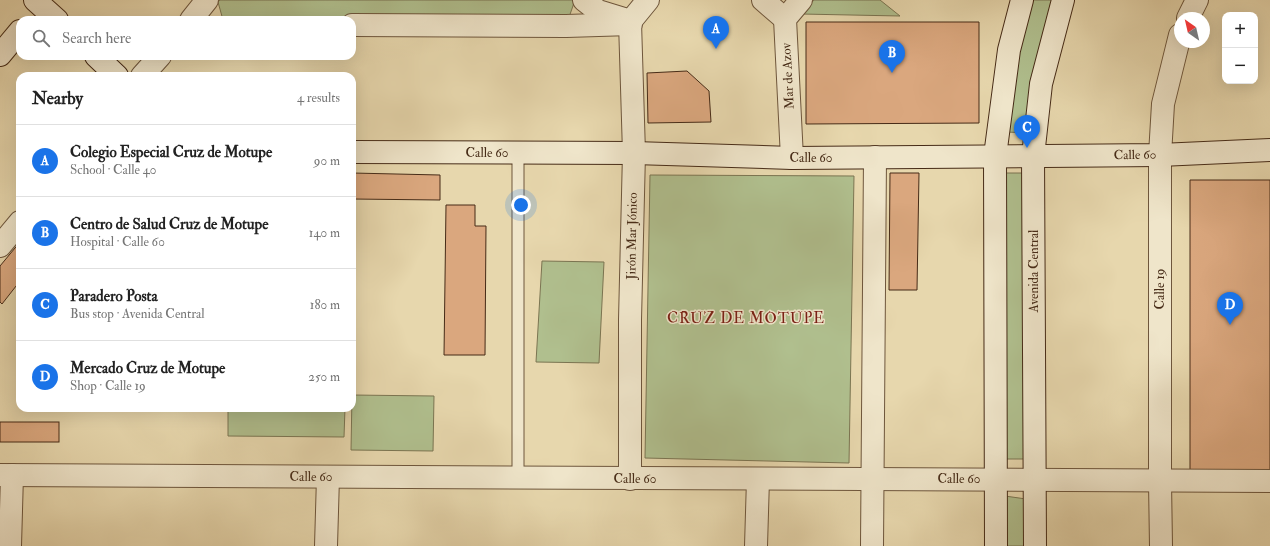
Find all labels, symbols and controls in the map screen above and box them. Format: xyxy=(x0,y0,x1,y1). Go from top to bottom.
north arrow xyxy=(1174,12,1210,48)
map controls xyxy=(1222,12,1258,84)
button: + xyxy=(1222,12,1258,48)
search box xyxy=(16,16,356,60)
pin: A xyxy=(703,16,729,49)
icon: search xyxy=(30,27,52,49)
text: Search here xyxy=(62,29,131,48)
pin: B xyxy=(879,40,905,73)
street label: Mar de Azov xyxy=(778,42,798,110)
button: − xyxy=(1222,48,1258,84)
text: Nearby xyxy=(32,88,83,109)
text: 4 results xyxy=(297,90,340,106)
pin: C xyxy=(1014,115,1040,148)
text: Colegio Especial Cruz de Motupe xyxy=(70,143,272,162)
street label: Calle 60 xyxy=(466,145,508,161)
street label: Calle 60 xyxy=(1113,147,1157,163)
street label: Calle 60 xyxy=(790,150,832,166)
text: A xyxy=(41,153,49,169)
text: 90 m xyxy=(314,153,340,169)
text: School · Calle 40 xyxy=(70,162,156,178)
street label: Jirón Mar Jónico xyxy=(623,192,641,281)
your location xyxy=(511,195,531,215)
text: Centro de Salud Cruz de Motupe xyxy=(70,215,268,234)
text: B xyxy=(41,225,49,241)
text: 140 m xyxy=(309,225,340,241)
street label: Avenida Central xyxy=(1026,229,1042,313)
text: Hospital · Calle 60 xyxy=(70,234,165,250)
street label: Calle 19 xyxy=(1152,269,1168,309)
text: Paradero Posta xyxy=(70,287,158,306)
pin: D xyxy=(1217,292,1243,325)
text: C xyxy=(40,297,50,313)
text: 180 m xyxy=(310,297,340,313)
text: Bus stop · Avenida Central xyxy=(70,306,205,322)
district label: CRUZ DE MOTUPE xyxy=(667,309,825,328)
text: Mercado Cruz de Motupe xyxy=(70,359,225,378)
text: D xyxy=(40,369,50,385)
text: 250 m xyxy=(308,369,340,385)
text: Shop · Calle 19 xyxy=(70,378,146,394)
street label: Calle 60 xyxy=(290,469,332,485)
street label: Calle 60 xyxy=(614,471,656,487)
street label: Calle 60 xyxy=(938,471,980,487)

